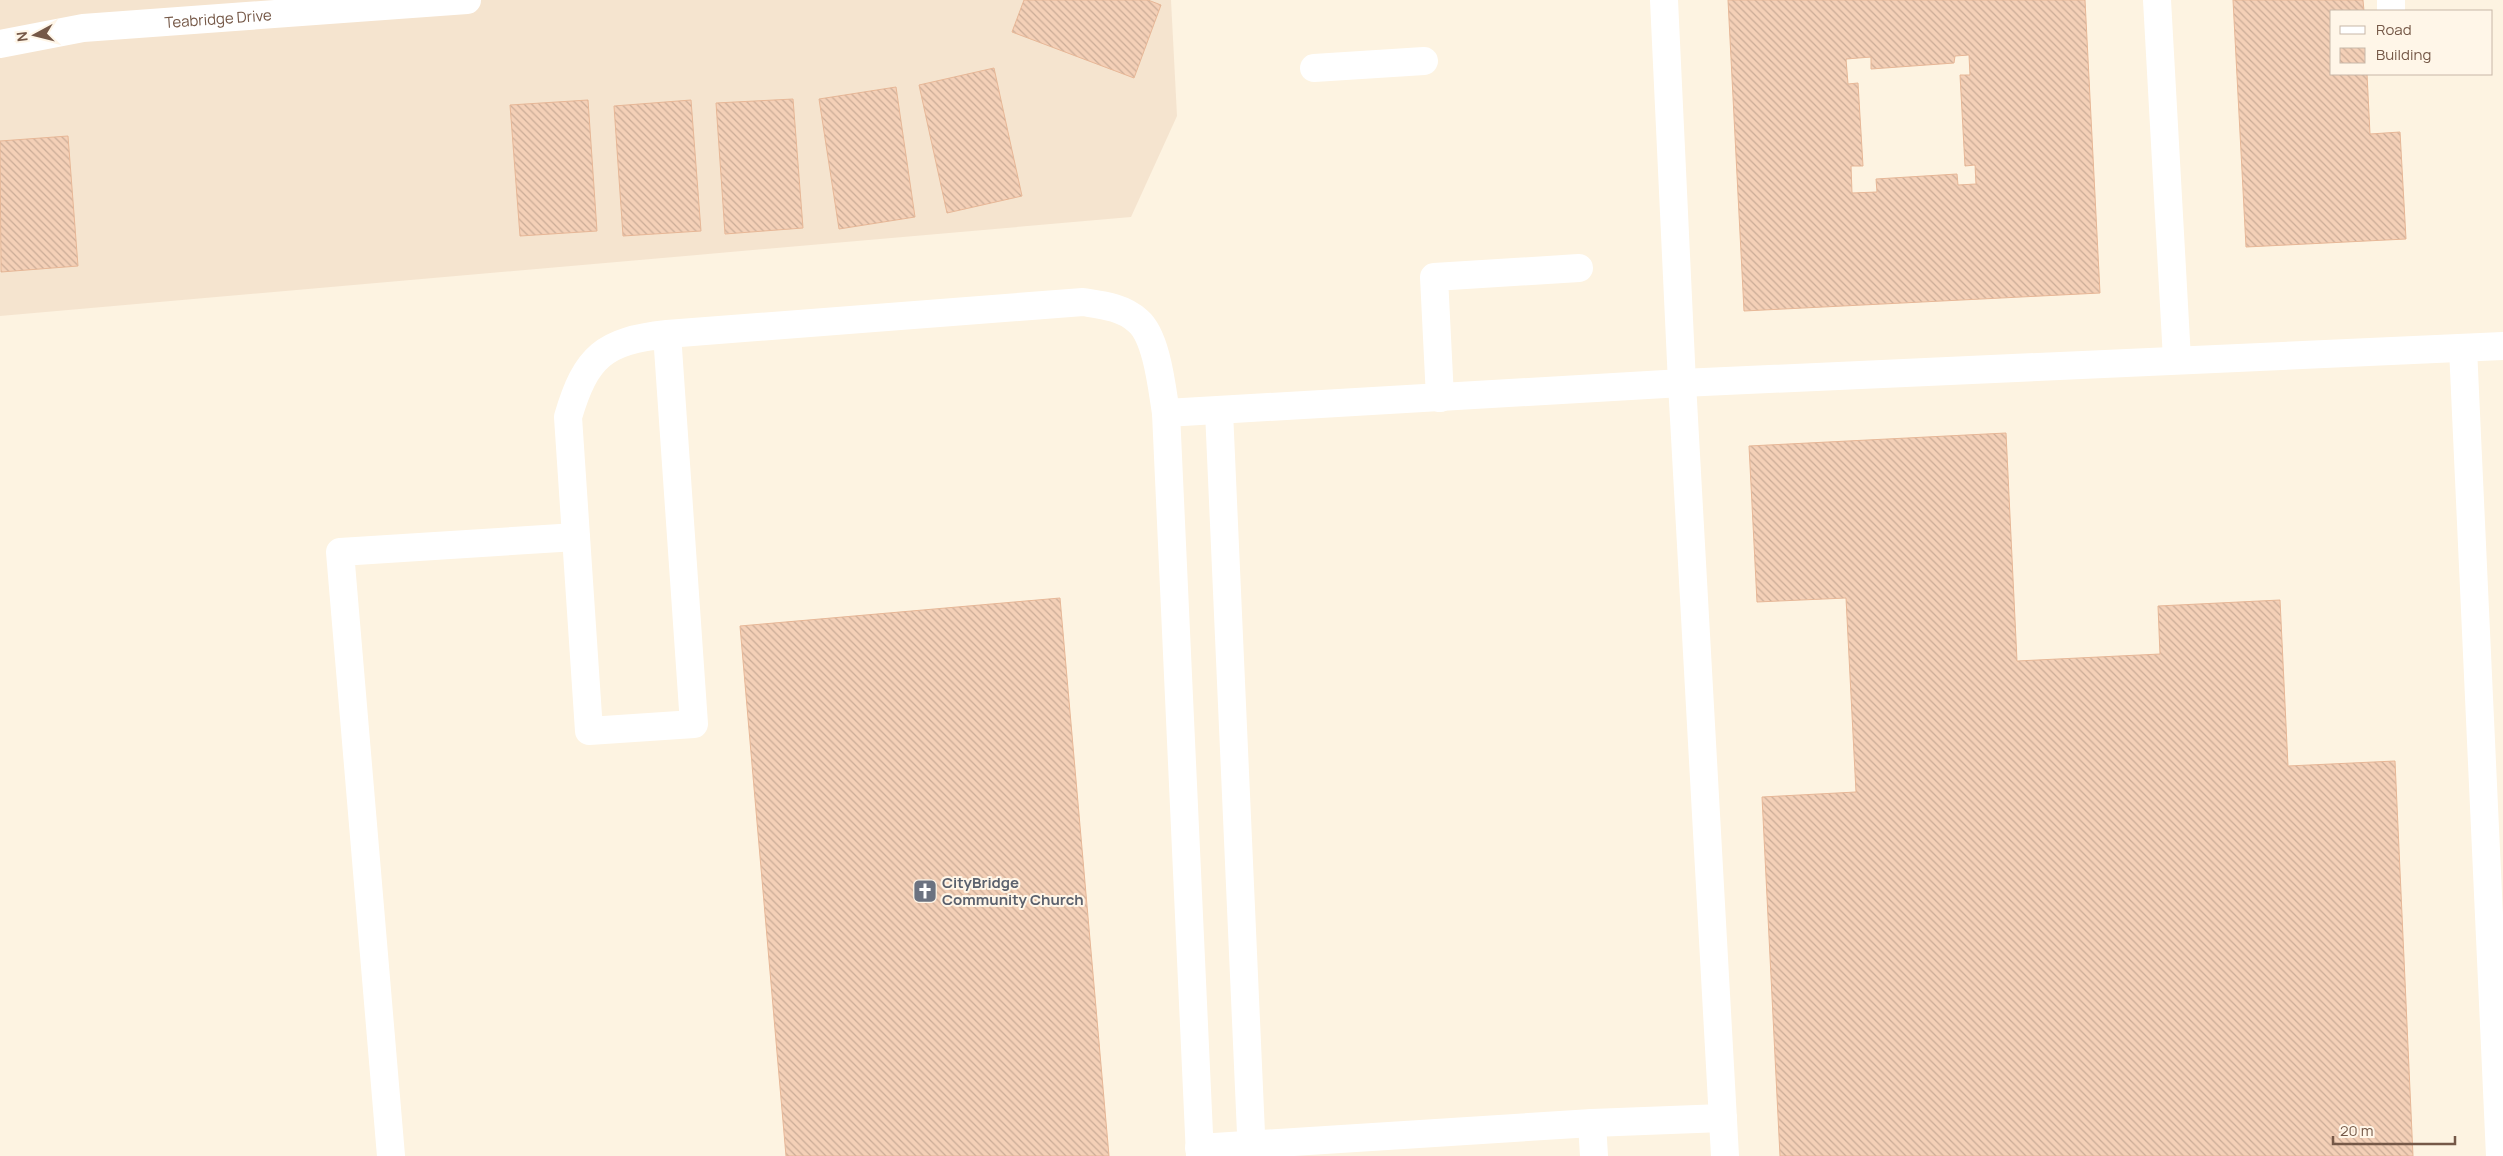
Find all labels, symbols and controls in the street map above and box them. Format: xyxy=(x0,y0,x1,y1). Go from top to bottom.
street label: Teabridge Drive xyxy=(164,4,273,33)
north arrow xyxy=(10,10,60,60)
legend xyxy=(2330,10,2493,75)
text: Road xyxy=(2376,19,2412,40)
text: N xyxy=(12,30,32,43)
text: Building xyxy=(2376,44,2431,65)
place label: CityBridge Community Church xyxy=(942,872,1084,910)
church icon: CityBridge Community Church xyxy=(912,878,938,904)
scale bar xyxy=(2333,1114,2456,1146)
text: 20 m xyxy=(2340,1120,2373,1141)

